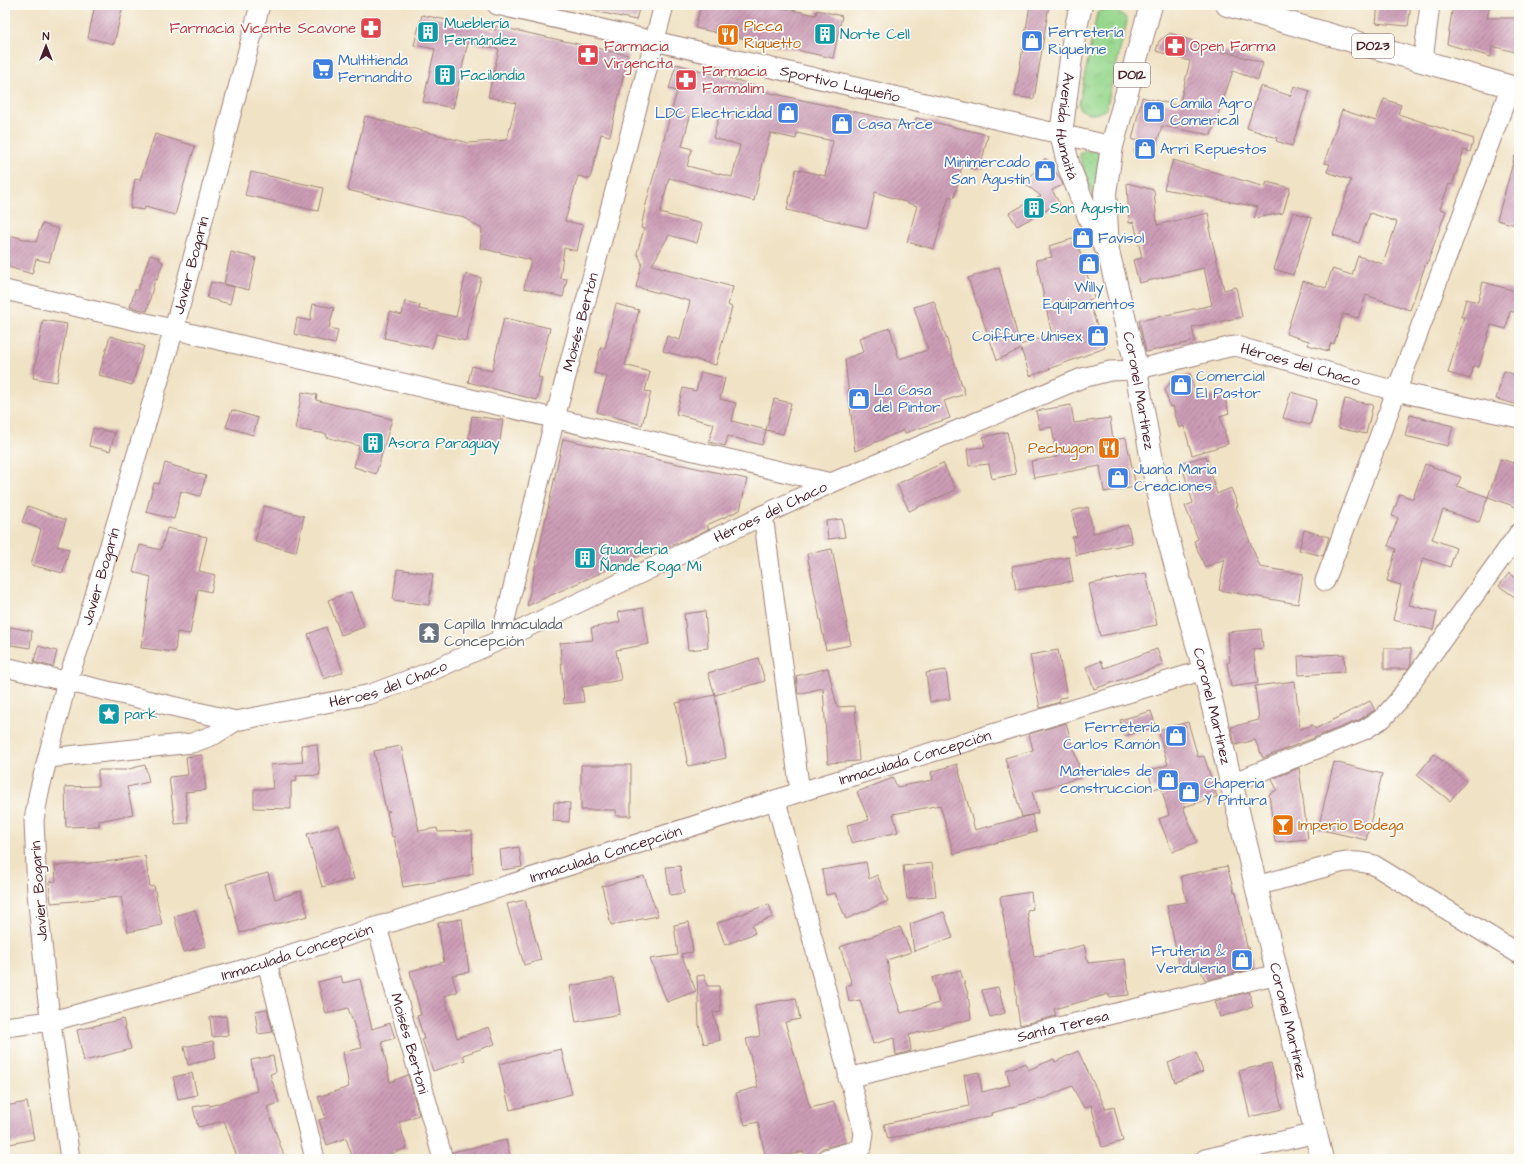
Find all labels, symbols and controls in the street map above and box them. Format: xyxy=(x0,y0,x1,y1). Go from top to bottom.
place label: Mueblería Fernández xyxy=(444,13,517,51)
pharmacy icon: Farmacia Vicente Scavone xyxy=(358,15,384,41)
place label: Picca Riquetto xyxy=(744,16,802,54)
place label: Farmacia Vicente Scavone xyxy=(169,18,356,39)
building icon: Mueblería Fernández xyxy=(415,19,441,45)
building icon: Norte Cell xyxy=(812,21,838,47)
restaurant icon: Picca Riquetto xyxy=(715,22,741,48)
place label: Ferretería Riquelme xyxy=(1048,22,1124,60)
place label: Norte Cell xyxy=(840,24,910,45)
north arrow xyxy=(26,26,66,66)
shop icon: Ferretería Riquelme xyxy=(1019,28,1045,54)
text: N xyxy=(43,29,50,44)
pharmacy icon: Open Farma xyxy=(1162,33,1188,59)
road number: D023 xyxy=(1352,34,1394,58)
place label: Farmacia Virgencita xyxy=(604,36,673,75)
place label: Open Farma xyxy=(1190,36,1276,57)
pharmacy icon: Farmacia Virgencita xyxy=(575,42,601,68)
place label: Multitienda Fernandito xyxy=(338,50,412,88)
supermarket icon: Multitienda Fernandito xyxy=(310,56,336,82)
street label: Sportivo Luqueño xyxy=(778,60,903,108)
place label: Farmacia Farmalim xyxy=(702,61,767,99)
building icon: Facilandia xyxy=(432,62,458,88)
road number: D012 xyxy=(1114,63,1150,87)
place label: Facilandia xyxy=(460,65,525,86)
pharmacy icon: Farmacia Farmalim xyxy=(673,67,699,93)
street label: Avenida Humaitá xyxy=(1050,71,1084,183)
place label: Camila Agro Comerical xyxy=(1170,93,1253,131)
shop icon: Camila Agro Comerical xyxy=(1141,99,1167,125)
shop icon: LDC Electricidad xyxy=(775,100,801,126)
place label: LDC Electricidad xyxy=(655,103,772,124)
shop icon: Casa Arce xyxy=(829,111,855,137)
place label: Casa Arce xyxy=(858,114,933,135)
shop icon: Arri Repuestos xyxy=(1132,136,1158,162)
place label: Arri Repuestos xyxy=(1160,139,1267,160)
place label: Minimercado San Agustín xyxy=(944,152,1031,191)
shop icon: Minimercado San Agustín xyxy=(1032,158,1058,184)
building icon: San Agustin xyxy=(1021,195,1047,221)
place label: San Agustin xyxy=(1050,198,1130,220)
street label: Javier Bogarín xyxy=(168,213,214,317)
shop icon: Favisol xyxy=(1070,225,1096,251)
place label: Favisol xyxy=(1098,228,1144,249)
shop icon: Willy Equipamentos xyxy=(1076,251,1102,277)
street label: Moisés Bertón xyxy=(557,270,604,374)
place label: Willy Equipamentos xyxy=(1043,277,1135,315)
shop icon: Coiffure Unisex xyxy=(1085,323,1111,349)
place label: Coiffure Unisex xyxy=(972,326,1083,347)
street label: Coronel Martínez xyxy=(1118,329,1160,452)
street label: Héroes del Chaco xyxy=(1238,337,1363,391)
place label: Comercial El Pastor xyxy=(1196,366,1265,404)
shop icon: Comercial El Pastor xyxy=(1168,372,1194,398)
place label: La Casa del Pintor xyxy=(874,380,940,418)
shop icon: La Casa del Pintor xyxy=(846,386,872,412)
building icon: Asora Paraguay xyxy=(360,430,386,456)
place label: Asora Paraguay xyxy=(388,433,500,455)
restaurant icon: Pechugon xyxy=(1096,435,1122,461)
place label: Pechugon xyxy=(1028,438,1094,460)
place label: Juana Maria Creaciones xyxy=(1134,459,1217,497)
shop icon: Juana Maria Creaciones xyxy=(1105,465,1131,491)
street label: Héroes del Chaco xyxy=(710,476,831,548)
street label: Javier Bogarín xyxy=(76,525,125,628)
place label: Guarderia Ñande Roga Mi xyxy=(600,539,702,578)
building icon: Guarderia Ñande Roga Mi xyxy=(572,545,598,571)
place label: Capilla Inmaculada Concepción xyxy=(444,614,563,652)
temple icon: Capilla Inmaculada Concepción xyxy=(416,620,442,646)
street label: Coronel Martínez xyxy=(1188,645,1237,767)
street label: Héroes del Chaco xyxy=(327,655,451,713)
place icon: park xyxy=(96,701,122,727)
place label: park xyxy=(124,704,157,725)
place label: Ferretería Carlos Ramón xyxy=(1063,717,1161,755)
shop icon: Ferretería Carlos Ramón xyxy=(1163,723,1189,749)
street label: Inmaculada Concepción xyxy=(836,724,994,790)
place label: Materiales de construccion xyxy=(1060,761,1153,799)
shop icon: Materiales de construccion xyxy=(1155,767,1181,793)
place label: Chaperia Y Pintura xyxy=(1204,773,1267,811)
shop icon: Chaperia Y Pintura xyxy=(1176,779,1202,805)
bar icon: Imperio Bodega xyxy=(1270,812,1296,838)
place label: Imperio Bodega xyxy=(1298,815,1404,837)
street label: Inmaculada Concepción xyxy=(527,820,685,888)
street label: Javier Bogarín xyxy=(25,840,54,942)
street label: Inmaculada Concepción xyxy=(219,918,376,986)
place label: Fruteria & Verduleria xyxy=(1151,941,1226,979)
shop icon: Fruteria & Verduleria xyxy=(1229,947,1255,973)
street label: Coronel Martínez xyxy=(1264,960,1313,1082)
street label: Moisés Bertoni xyxy=(386,991,435,1097)
street label: Santa Teresa xyxy=(1015,1005,1111,1047)

